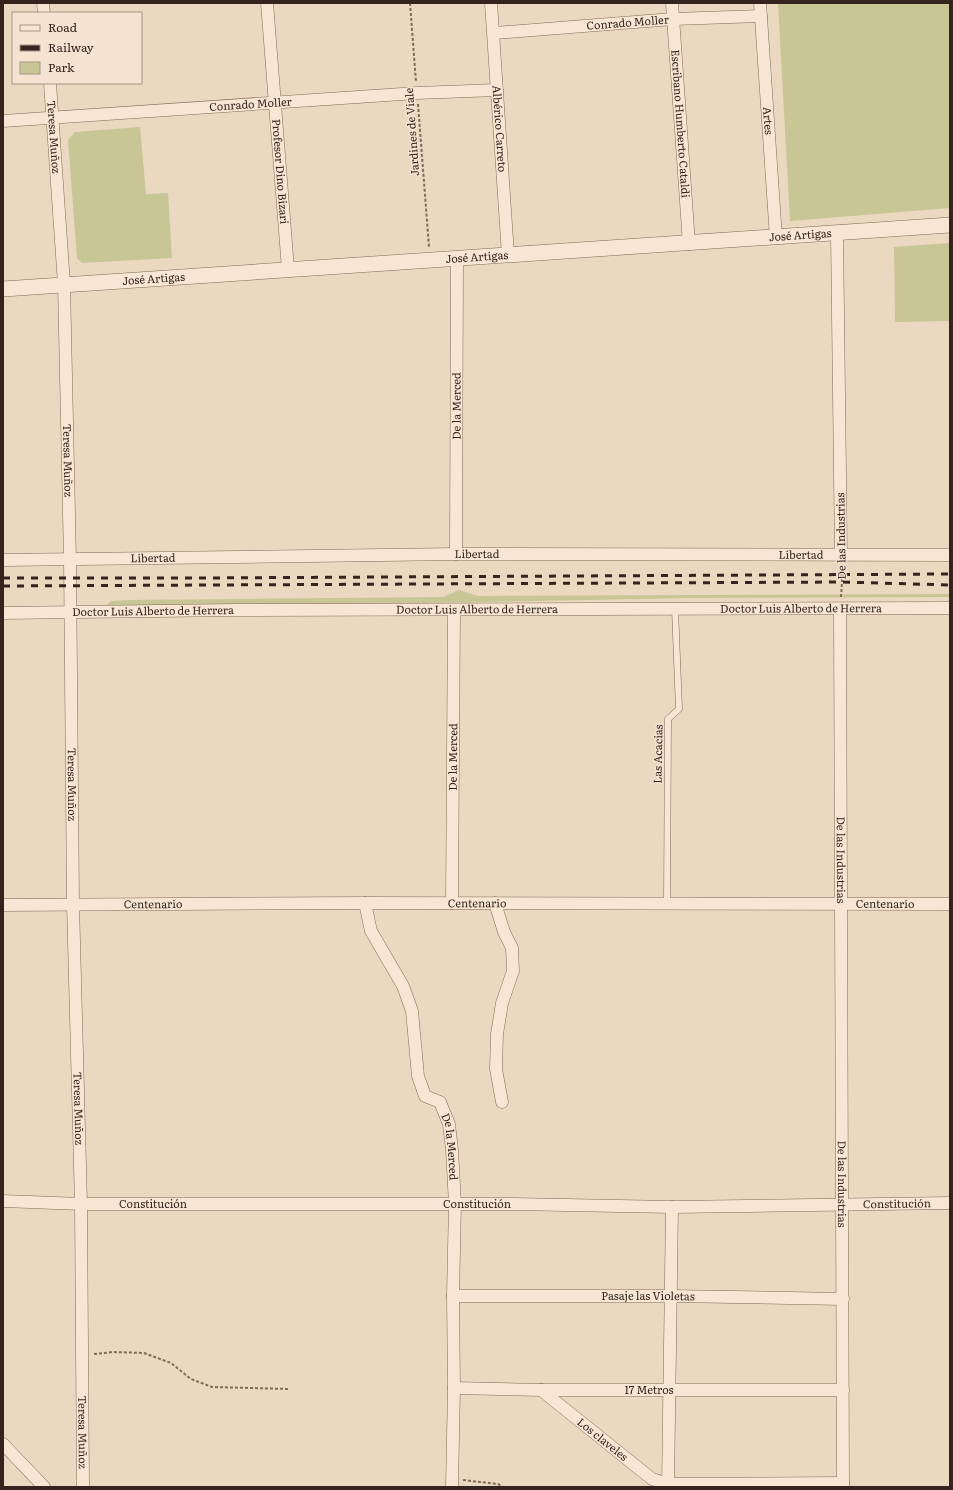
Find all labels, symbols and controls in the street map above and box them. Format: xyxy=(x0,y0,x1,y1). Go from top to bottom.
street label: Conrado Moller xyxy=(586,10,670,33)
legend xyxy=(12,12,142,84)
text: Road xyxy=(48,18,78,36)
text: Railway xyxy=(48,38,94,56)
street label: Escribano Humberto Cataldi xyxy=(668,49,695,199)
text: Park xyxy=(48,58,75,76)
street label: Albérico Carreto xyxy=(490,85,511,173)
street label: Jardines de Viale xyxy=(400,87,422,177)
street label: Conrado Moller xyxy=(209,92,293,114)
street label: Teresa Muñoz xyxy=(44,100,65,175)
street label: Artes xyxy=(760,106,778,135)
street label: Profesor Dino Bizari xyxy=(269,118,293,225)
street label: José Artigas xyxy=(768,224,832,244)
street label: José Artigas xyxy=(445,246,509,266)
street label: José Artigas xyxy=(122,268,186,288)
street label: De la Merced xyxy=(447,372,464,440)
street label: Teresa Muñoz xyxy=(60,424,78,498)
street label: De las Industrias xyxy=(831,492,849,580)
street label: Libertad xyxy=(454,545,500,561)
street label: Libertad xyxy=(778,546,824,562)
street label: Libertad xyxy=(130,549,176,565)
street label: Doctor Luis Alberto de Herrera xyxy=(720,599,882,616)
street label: Doctor Luis Alberto de Herrera xyxy=(396,600,558,617)
street label: Doctor Luis Alberto de Herrera xyxy=(72,601,234,619)
street label: De la Merced xyxy=(444,723,460,791)
street label: Las Acacias xyxy=(648,724,666,784)
street label: Teresa Muñoz xyxy=(65,748,81,822)
street label: De las Industrias xyxy=(834,816,850,904)
street label: Centenario xyxy=(448,894,506,910)
street label: Centenario xyxy=(124,895,182,911)
street label: Centenario xyxy=(856,895,914,911)
street label: Teresa Muñoz xyxy=(70,1072,88,1146)
street label: De la Merced xyxy=(438,1110,463,1181)
street label: De las Industrias xyxy=(835,1140,851,1228)
street label: Constitución xyxy=(863,1194,931,1211)
street label: Constitución xyxy=(119,1195,187,1211)
street label: Constitución xyxy=(443,1195,511,1211)
street label: Pasaje las Violetas xyxy=(601,1287,695,1303)
street label: 17 Metros xyxy=(625,1381,673,1397)
street label: Teresa Muñoz xyxy=(75,1396,92,1470)
street label: Los claveles xyxy=(574,1413,632,1464)

